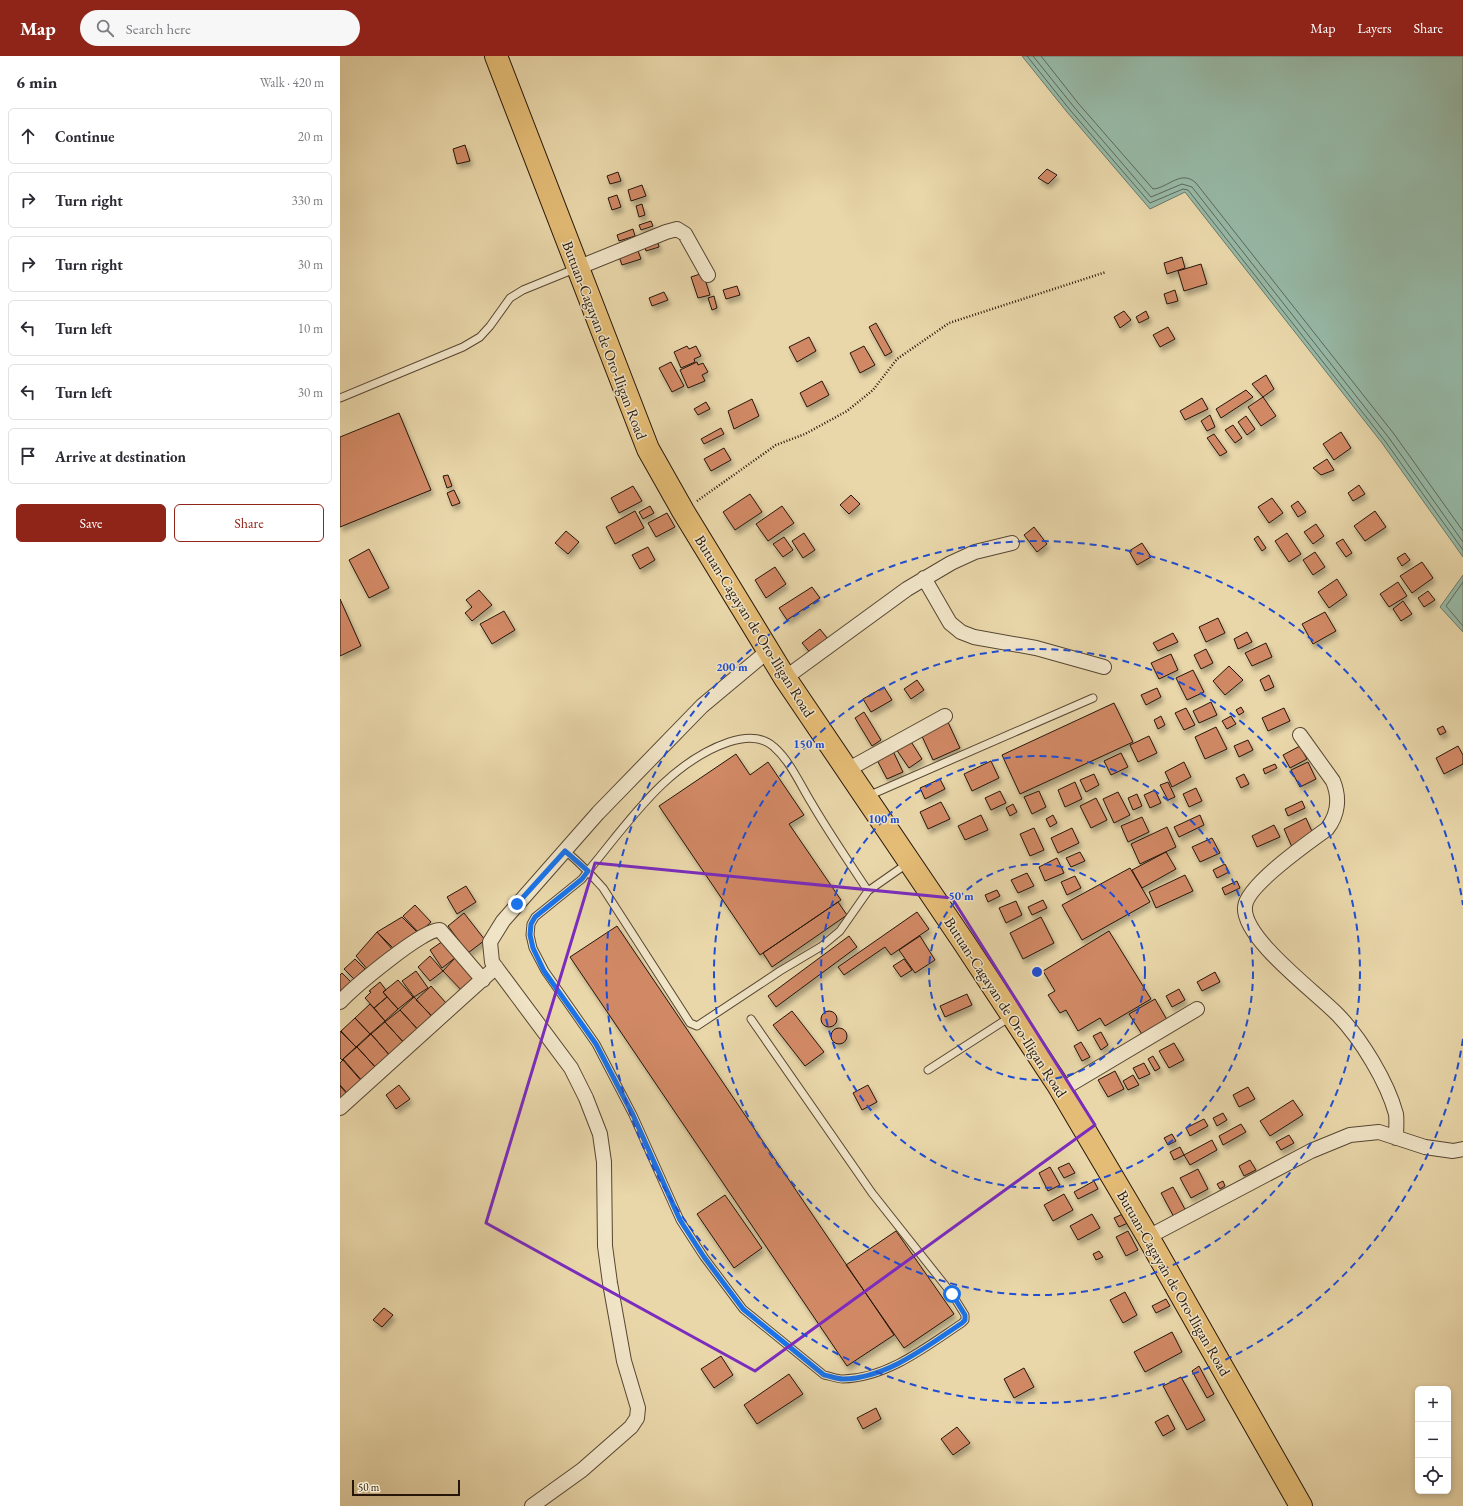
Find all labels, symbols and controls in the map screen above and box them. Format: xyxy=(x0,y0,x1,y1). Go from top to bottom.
search box xyxy=(80,10,360,46)
text: Map xyxy=(20,16,56,41)
icon: search xyxy=(94,17,116,39)
text: Search here xyxy=(126,19,191,38)
text: Map xyxy=(1310,19,1335,37)
text: Layers xyxy=(1357,19,1392,37)
text: Share xyxy=(1414,19,1443,37)
text: 6 min xyxy=(16,71,57,93)
text: Walk · 420 m xyxy=(260,74,324,91)
icon: ahead xyxy=(17,125,39,147)
text: Continue xyxy=(55,127,115,146)
text: 20 m xyxy=(298,128,323,145)
icon: right xyxy=(17,189,39,211)
text: Turn right xyxy=(55,191,123,210)
text: 330 m xyxy=(292,192,323,209)
street label: Butuan-Cagayan de Oro-Iligan Road xyxy=(558,238,652,442)
icon: right xyxy=(17,253,39,275)
text: Turn right xyxy=(55,255,123,274)
text: 30 m xyxy=(298,256,323,273)
icon: left xyxy=(17,317,39,339)
text: Turn left xyxy=(55,319,112,338)
text: 10 m xyxy=(298,320,323,337)
icon: left xyxy=(17,381,39,403)
text: Turn left xyxy=(55,383,112,402)
text: 30 m xyxy=(298,384,323,401)
icon: arrive xyxy=(17,445,39,467)
text: Arrive at destination xyxy=(55,447,186,466)
button: Save xyxy=(16,504,166,542)
button: Share xyxy=(174,504,324,542)
street label: Butuan-Cagayan de Oro-Iligan Road xyxy=(691,531,819,721)
text: 200 m xyxy=(716,659,748,675)
text: 150 m xyxy=(793,736,825,752)
text: 100 m xyxy=(868,811,900,827)
text: 50 m xyxy=(948,888,974,904)
route end xyxy=(508,895,526,913)
street label: Butuan-Cagayan de Oro-Iligan Road xyxy=(941,913,1072,1101)
centre of rings xyxy=(1030,965,1044,979)
street label: Butuan-Cagayan de Oro-Iligan Road xyxy=(1113,1187,1235,1380)
route start xyxy=(943,1285,961,1303)
map controls xyxy=(1415,1386,1451,1494)
button: + xyxy=(1415,1386,1451,1422)
button: − xyxy=(1415,1422,1451,1458)
button: locate xyxy=(1415,1458,1451,1494)
scale bar xyxy=(352,1478,460,1497)
text: 50 m xyxy=(358,1480,379,1494)

